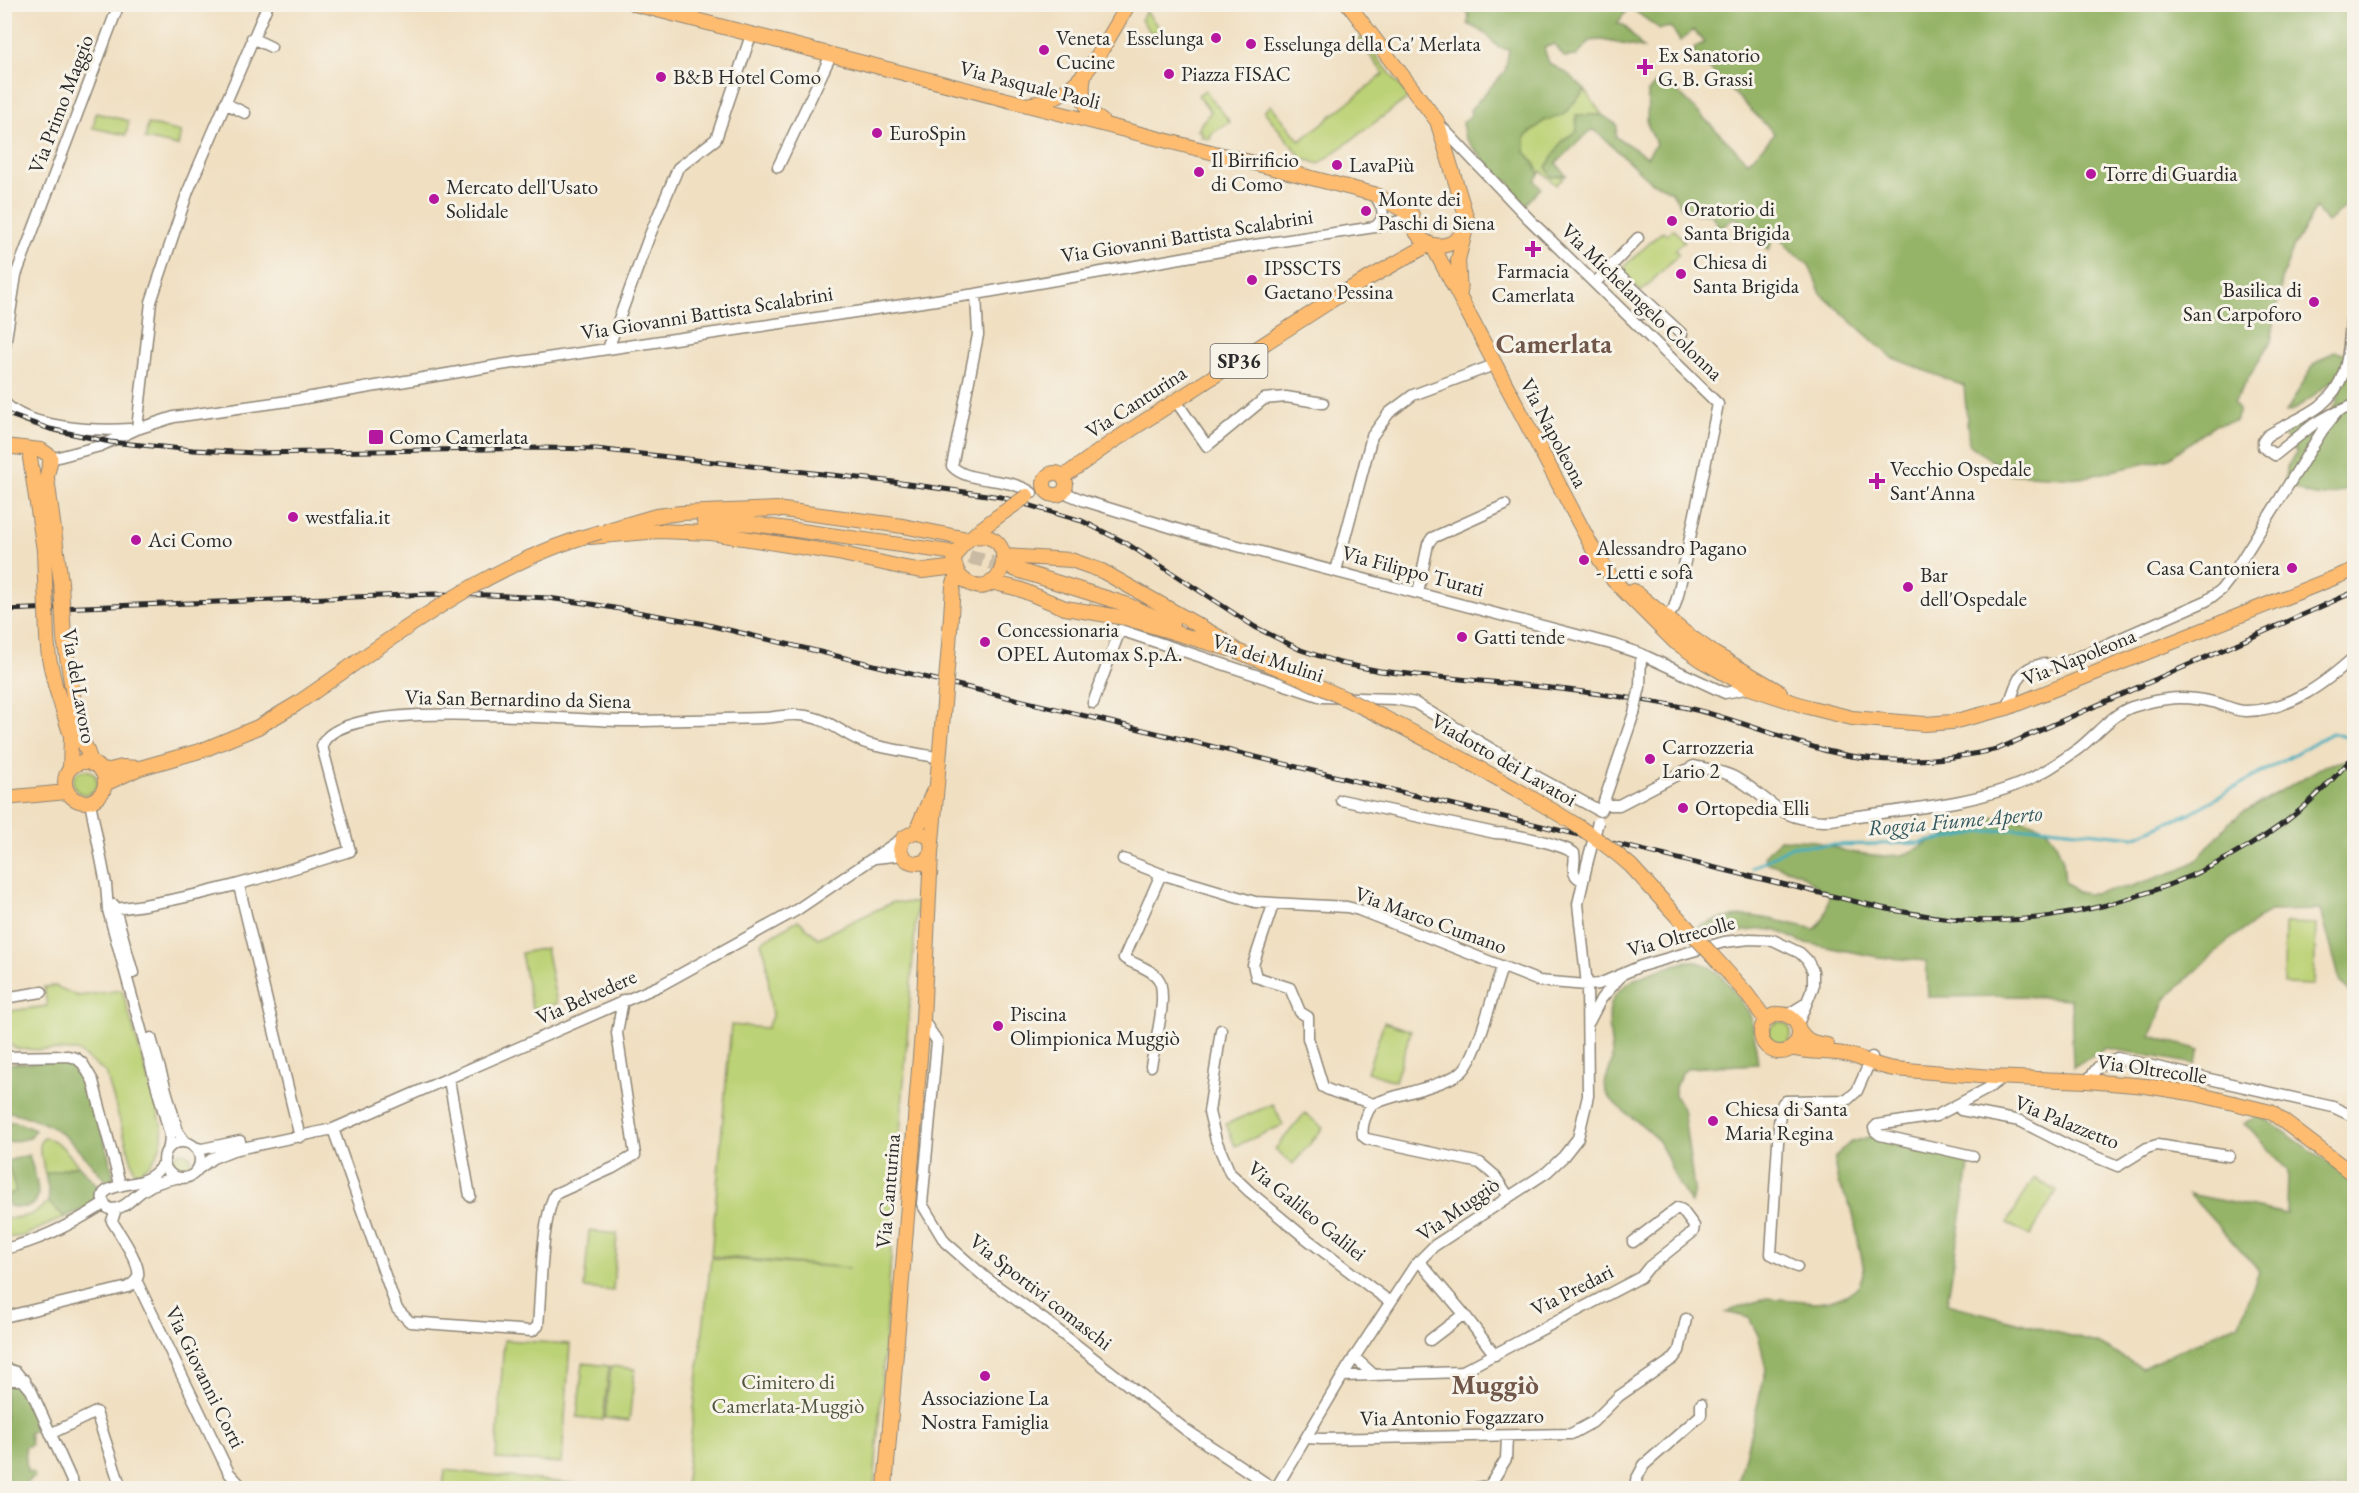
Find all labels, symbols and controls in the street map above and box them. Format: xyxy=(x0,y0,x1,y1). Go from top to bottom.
place label: Veneta Cucine xyxy=(1056,24,1115,75)
place label: Esselunga xyxy=(1126,24,1205,51)
street label: Via Primo Maggio xyxy=(22,30,99,177)
place label: Esselunga della Ca' Merlata xyxy=(1263,30,1481,57)
marker: Esselunga xyxy=(1209,31,1223,45)
marker: Esselunga della Ca' Merlata xyxy=(1244,37,1258,51)
place label: Ex Sanatorio G. B. Grassi xyxy=(1658,41,1760,92)
marker: Veneta Cucine xyxy=(1037,43,1051,57)
street label: Via Pasquale Paoli xyxy=(957,54,1103,115)
marker: Ex Sanatorio G. B. Grassi xyxy=(1636,58,1654,76)
place label: Piazza FISAC xyxy=(1181,60,1291,87)
place label: B&B Hotel Como xyxy=(673,63,821,90)
marker: Piazza FISAC xyxy=(1162,67,1176,81)
marker: B&B Hotel Como xyxy=(654,70,668,84)
place label: EuroSpin xyxy=(889,119,966,146)
marker: EuroSpin xyxy=(870,126,884,140)
place label: Il Birrificio di Como xyxy=(1211,146,1299,197)
place label: LavaPiù xyxy=(1349,151,1414,178)
marker: LavaPiù xyxy=(1330,158,1344,172)
place label: Torre di Guardia xyxy=(2103,160,2238,187)
marker: Il Birrificio di Como xyxy=(1192,165,1206,179)
marker: Torre di Guardia xyxy=(2084,167,2098,181)
place label: Mercato dell'Usato Solidale xyxy=(446,173,598,224)
place label: Monte dei Paschi di Siena xyxy=(1378,185,1496,236)
marker: Mercato dell'Usato Solidale xyxy=(427,192,441,206)
place label: Oratorio di Santa Brigida xyxy=(1684,195,1791,246)
street label: Via Giovanni Battista Scalabrini xyxy=(1059,202,1315,269)
marker: Monte dei Paschi di Siena xyxy=(1359,204,1373,218)
marker: Oratorio di Santa Brigida xyxy=(1665,214,1679,228)
street label: Via Michelangelo Colonna xyxy=(1555,217,1730,387)
marker: Farmacia Camerlata xyxy=(1526,242,1540,256)
place label: Chiesa di Santa Brigida xyxy=(1693,248,1800,299)
place label: IPSSCTS Gaetano Pessina xyxy=(1264,254,1394,305)
place label: Farmacia Camerlata xyxy=(1491,257,1575,308)
marker: Chiesa di Santa Brigida xyxy=(1674,267,1688,281)
marker: IPSSCTS Gaetano Pessina xyxy=(1245,273,1259,287)
place label: Basilica di San Carpoforo xyxy=(2183,276,2302,327)
street label: Via Giovanni Battista Scalabrini xyxy=(579,279,835,346)
marker: Basilica di San Carpoforo xyxy=(2307,295,2321,309)
district label: Camerlata xyxy=(1496,326,1612,361)
road number: SP36 xyxy=(1210,344,1268,378)
street label: Via Canturina xyxy=(1080,359,1192,444)
street label: Via Napoleona xyxy=(1514,373,1595,493)
place label: Como Camerlata xyxy=(389,423,529,450)
marker: Como Camerlata xyxy=(367,428,385,446)
place label: Vecchio Ospedale Sant'Anna xyxy=(1890,455,2031,506)
marker: Vecchio Ospedale Sant'Anna xyxy=(1868,472,1886,490)
place label: westfalia.it xyxy=(305,503,390,530)
marker: westfalia.it xyxy=(286,510,300,524)
place label: Aci Como xyxy=(147,526,232,553)
marker: Aci Como xyxy=(129,533,143,547)
place label: Alessandro Pagano - Letti e sofà xyxy=(1595,534,1747,585)
street label: Via Filippo Turati xyxy=(1339,539,1487,602)
marker: Alessandro Pagano - Letti e sofà xyxy=(1577,553,1591,567)
place label: Casa Cantoniera xyxy=(2146,554,2281,581)
place label: Bar dell'Ospedale xyxy=(1920,561,2027,612)
marker: Casa Cantoniera xyxy=(2285,561,2299,575)
marker: Bar dell'Ospedale xyxy=(1901,580,1915,594)
place label: Concessionaria OPEL Automax S.p.A. xyxy=(997,616,1183,667)
street label: Via Napoleona xyxy=(2018,621,2140,692)
place label: Gatti tende xyxy=(1474,623,1565,650)
street label: Via del Lavoro xyxy=(56,626,103,745)
street label: Via dei Mulini xyxy=(1209,627,1327,688)
marker: Gatti tende xyxy=(1455,630,1469,644)
marker: Concessionaria OPEL Automax S.p.A. xyxy=(978,635,992,649)
street label: Via San Bernardino da Siena xyxy=(405,683,632,714)
street label: Viadotto dei Lavatoi xyxy=(1427,707,1582,812)
place label: Carrozzeria Lario 2 xyxy=(1662,733,1755,784)
marker: Carrozzeria Lario 2 xyxy=(1643,752,1657,766)
place label: Ortopedia Elli xyxy=(1695,794,1809,821)
water label: Roggia Fiume Aperto xyxy=(1866,798,2044,843)
marker: Ortopedia Elli xyxy=(1676,801,1690,815)
street label: Via Marco Cumano xyxy=(1351,879,1511,960)
street label: Via Oltrecolle xyxy=(1624,908,1738,963)
street label: Via Belvedere xyxy=(531,962,640,1031)
place label: Piscina Olimpionica Muggiò xyxy=(1010,1000,1180,1051)
marker: Piscina Olimpionica Muggiò xyxy=(991,1019,1005,1033)
street label: Via Oltrecolle xyxy=(2095,1047,2209,1090)
street label: Via Palazzetto xyxy=(2011,1088,2124,1155)
place label: Chiesa di Santa Maria Regina xyxy=(1725,1095,1848,1146)
marker: Chiesa di Santa Maria Regina xyxy=(1706,1114,1720,1128)
street label: Via Canturina xyxy=(869,1132,906,1249)
street label: Via Galileo Galilei xyxy=(1242,1154,1372,1267)
street label: Via Muggiò xyxy=(1411,1170,1504,1247)
street label: Via Sportivi comaschi xyxy=(964,1227,1118,1356)
street label: Via Predari xyxy=(1526,1257,1618,1322)
street label: Via Giovanni Corti xyxy=(159,1301,252,1452)
district label: Muggiò xyxy=(1451,1367,1539,1402)
park label: Cimitero di Camerlata-Muggiò xyxy=(712,1368,864,1419)
marker: Associazione La Nostra Famiglia xyxy=(978,1369,992,1383)
place label: Associazione La Nostra Famiglia xyxy=(920,1384,1049,1435)
street label: Via Antonio Fogazzaro xyxy=(1360,1401,1544,1432)

